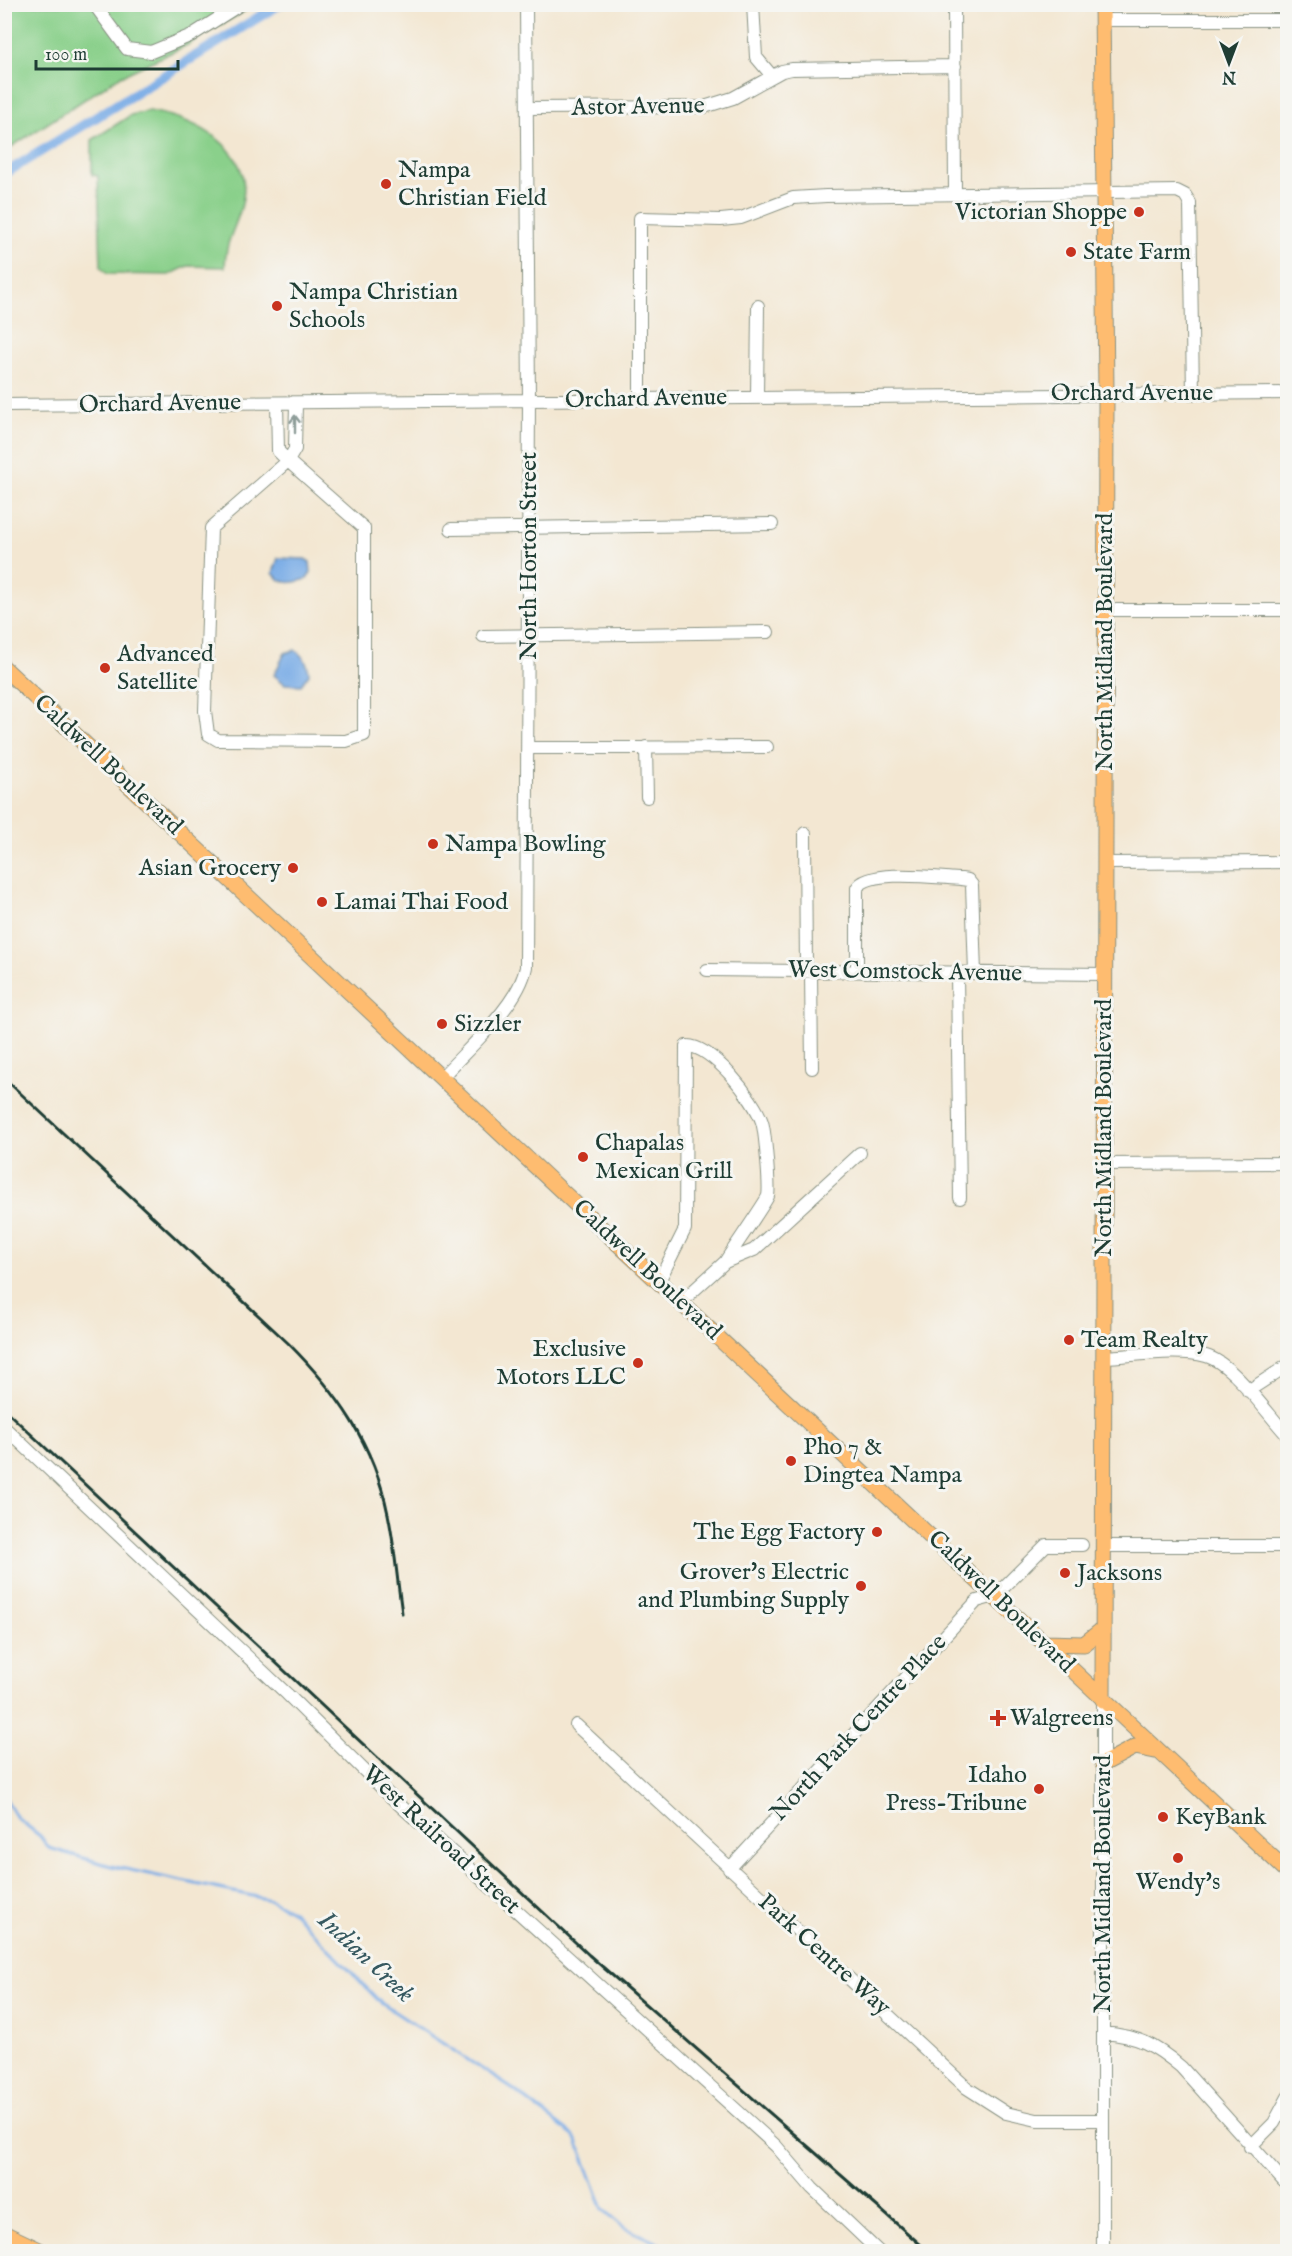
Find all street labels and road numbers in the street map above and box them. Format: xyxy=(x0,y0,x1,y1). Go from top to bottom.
street label: Astor Avenue xyxy=(570,90,705,124)
street label: Orchard Avenue xyxy=(1051,378,1213,409)
street label: Orchard Avenue xyxy=(565,382,727,416)
street label: Orchard Avenue xyxy=(79,387,241,421)
street label: North Horton Street xyxy=(514,452,545,660)
street label: North Midland Boulevard xyxy=(1090,512,1121,771)
street label: Caldwell Boulevard xyxy=(27,688,189,842)
street label: West Comstock Avenue xyxy=(787,954,1023,990)
street label: North Midland Boulevard xyxy=(1089,998,1120,1257)
street label: Caldwell Boulevard xyxy=(566,1193,728,1347)
street label: Caldwell Boulevard xyxy=(921,1524,1081,1680)
street label: North Park Centre Place xyxy=(764,1628,954,1828)
street label: North Midland Boulevard xyxy=(1088,1754,1119,2013)
street label: West Railroad Street xyxy=(355,1758,527,1922)
street label: Park Centre Way xyxy=(751,1887,897,2023)

